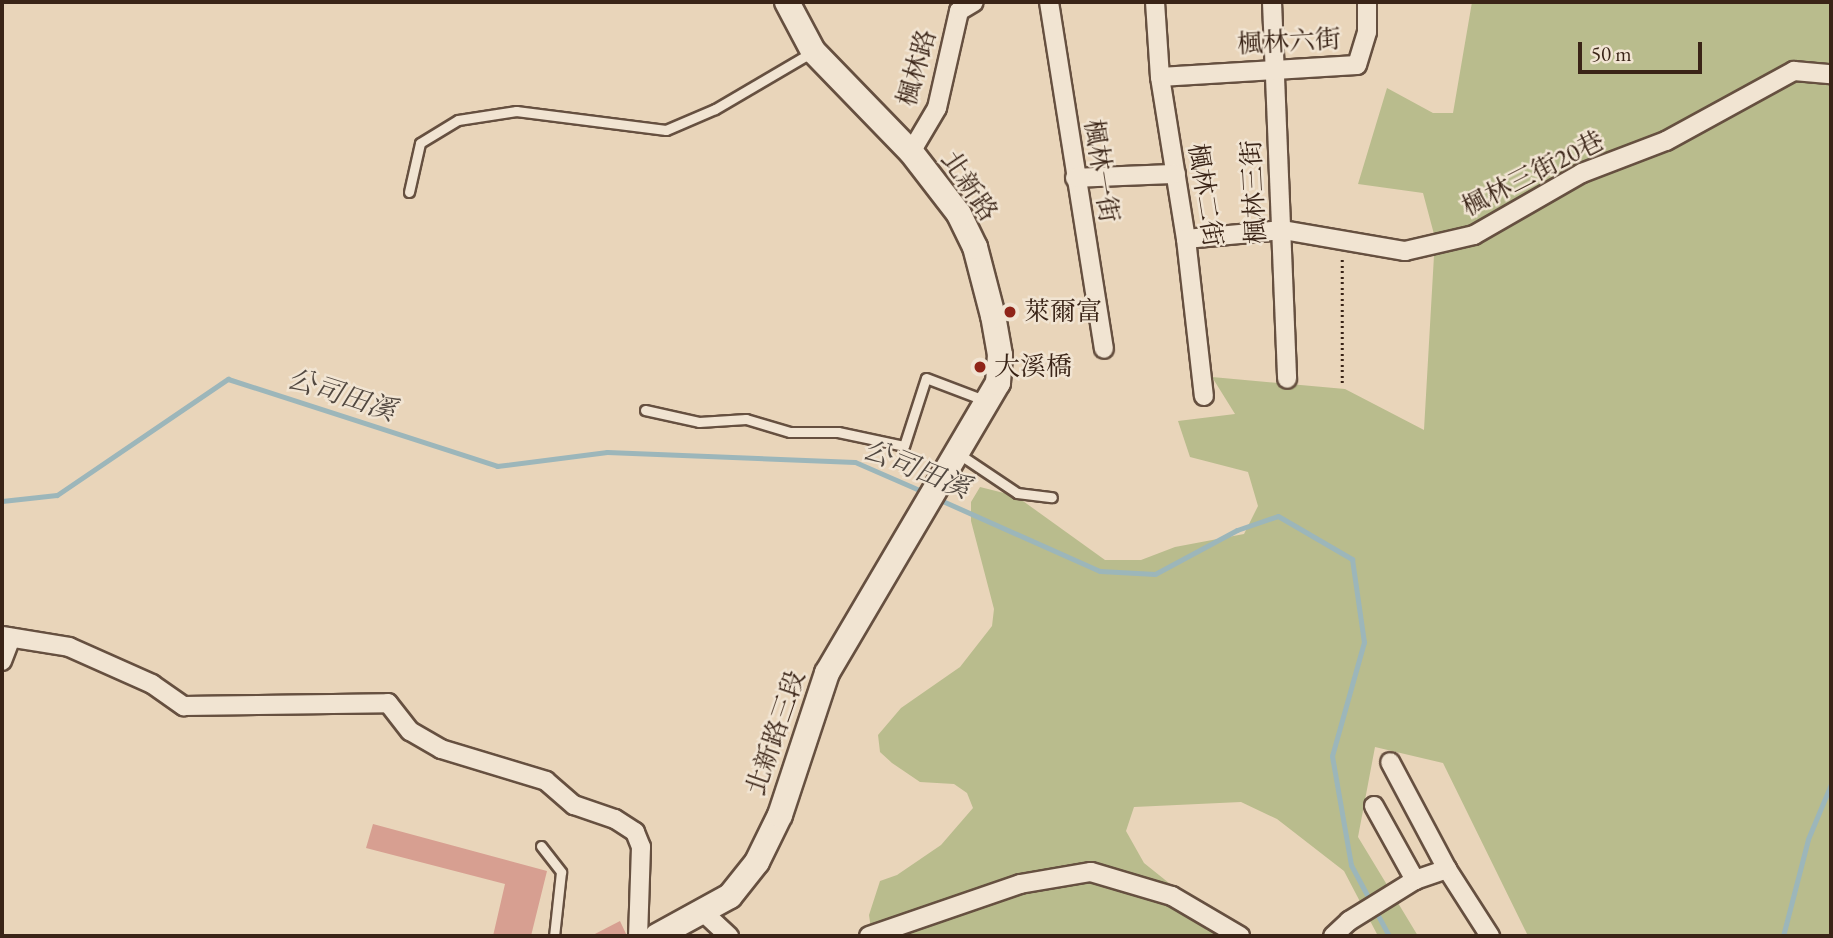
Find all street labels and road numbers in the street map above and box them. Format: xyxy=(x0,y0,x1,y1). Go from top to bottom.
street label: 楓林六街 xyxy=(1236,24,1342,60)
street label: 楓林路 xyxy=(891,26,943,110)
street label: 楓林一街 xyxy=(1077,117,1125,225)
street label: 楓林三街20巷 xyxy=(1457,125,1609,223)
street label: 楓林三街 xyxy=(1236,139,1272,245)
street label: 楓林二街 xyxy=(1181,141,1229,249)
street label: 北新路 xyxy=(934,145,1004,227)
street label: 北新路三段 xyxy=(740,666,812,800)

